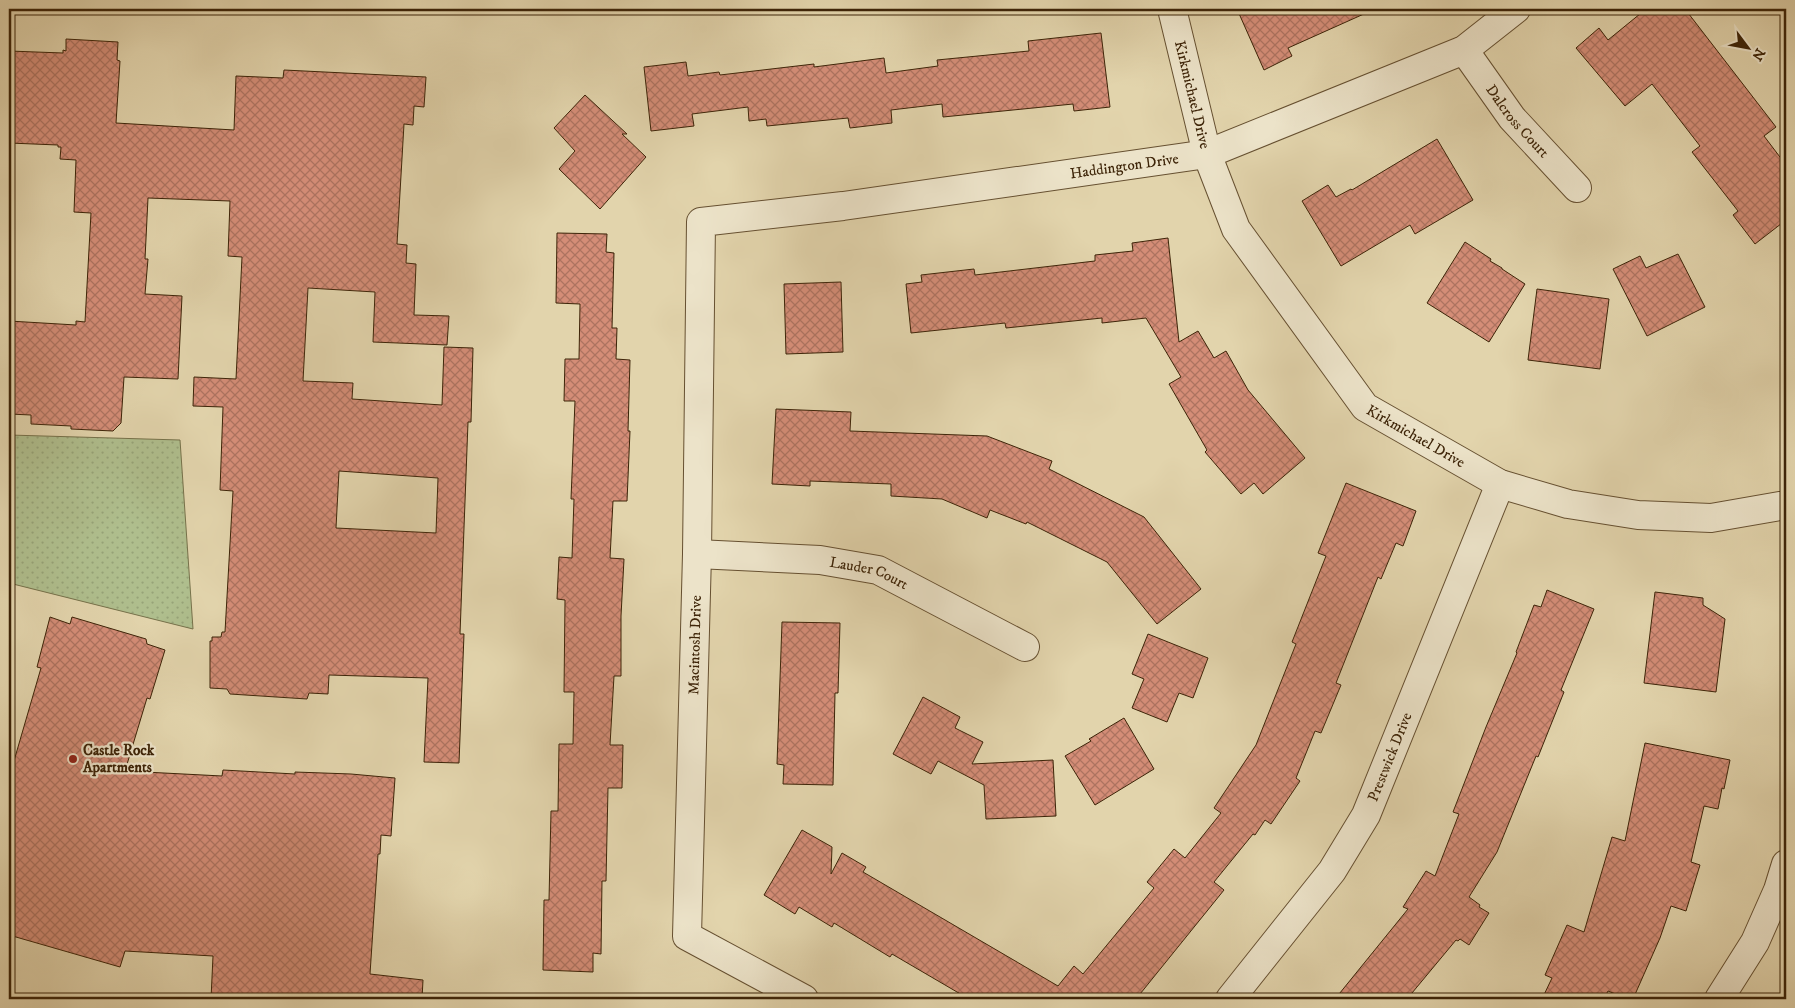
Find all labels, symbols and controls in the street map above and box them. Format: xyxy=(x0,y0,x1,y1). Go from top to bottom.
north arrow xyxy=(1722,22,1772,72)
street label: Kirkmichael Drive xyxy=(1170,39,1214,151)
text: N xyxy=(1747,45,1769,64)
street label: Dalcross Court xyxy=(1481,81,1553,162)
street label: Haddington Drive xyxy=(1069,149,1180,183)
street label: Kirkmichael Drive xyxy=(1363,401,1468,472)
street label: Lauder Court xyxy=(828,553,912,594)
street label: Macintosh Drive xyxy=(684,595,706,695)
street label: Prestwick Drive xyxy=(1364,710,1417,804)
place label: Castle Rock Apartments xyxy=(82,741,155,777)
marker: Castle Rock Apartments xyxy=(67,753,79,765)

